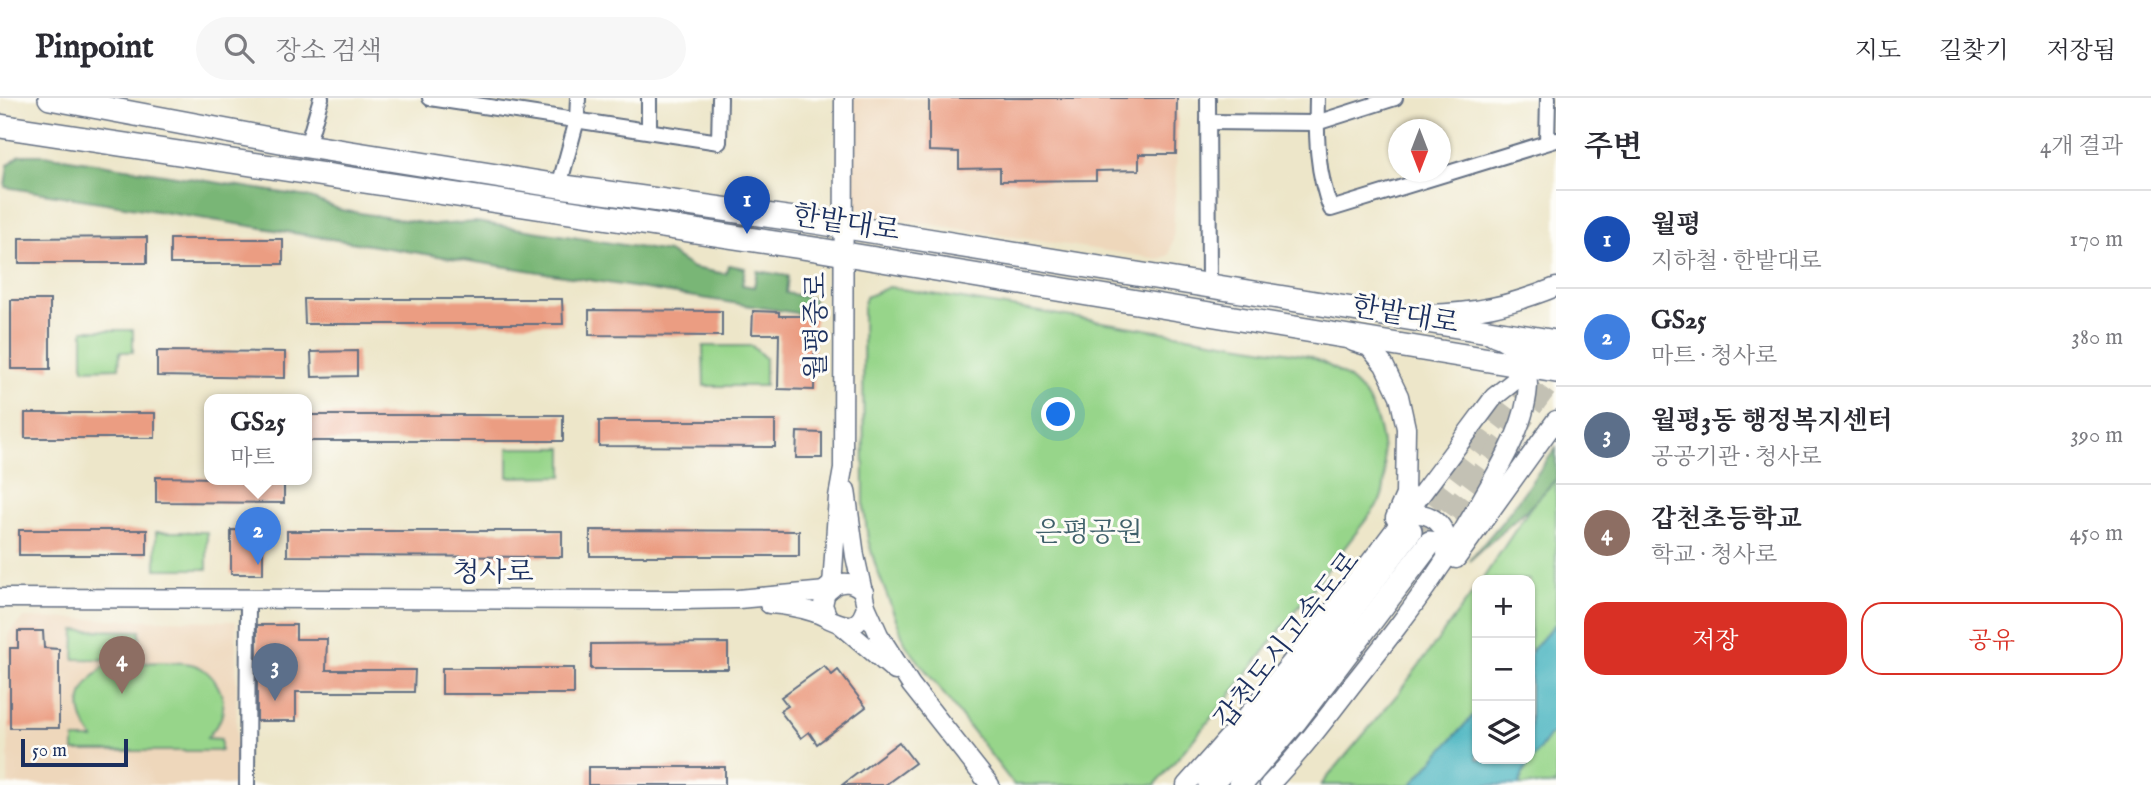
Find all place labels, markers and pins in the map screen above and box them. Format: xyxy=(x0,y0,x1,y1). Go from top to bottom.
pin: 1 xyxy=(724,176,770,234)
pin: 2 xyxy=(235,507,281,565)
pin: 4 xyxy=(99,636,145,694)
pin: 3 xyxy=(252,643,298,701)

